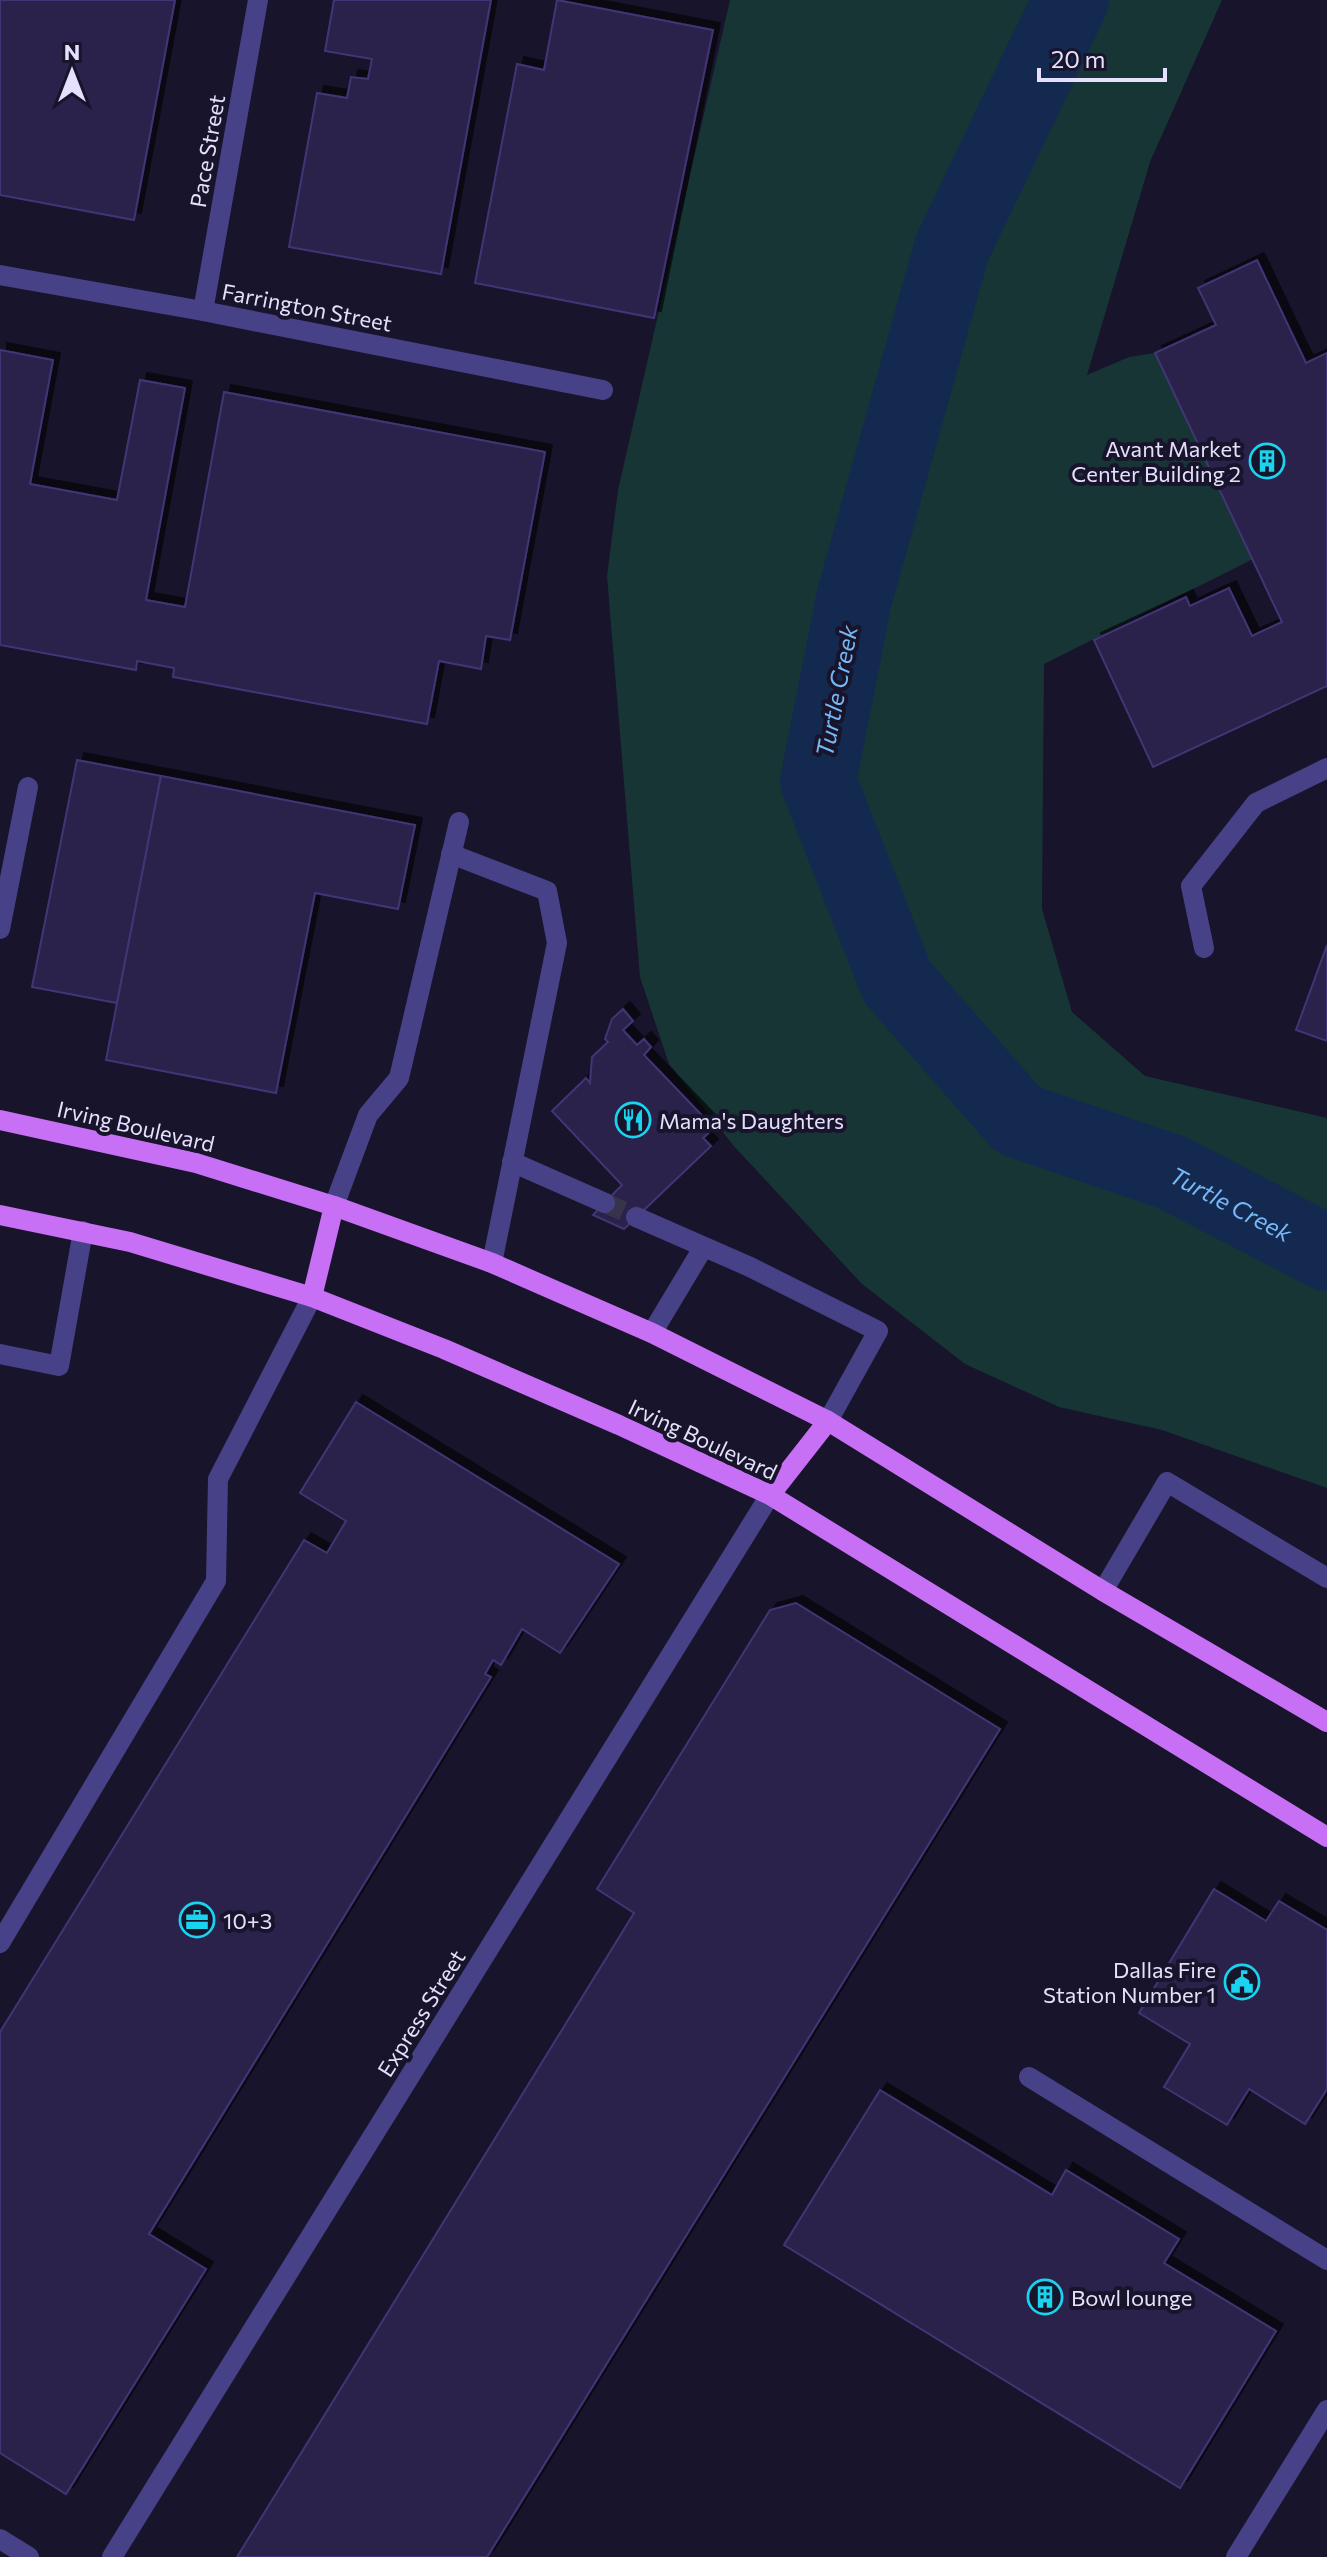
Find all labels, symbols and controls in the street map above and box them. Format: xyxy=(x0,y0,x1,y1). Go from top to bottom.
north arrow xyxy=(32,32,112,112)
scale bar xyxy=(1039,32,1165,82)
text: N xyxy=(64,38,80,65)
text: 20 m xyxy=(1051,44,1105,73)
street label: Pace Street xyxy=(184,92,230,210)
street label: Farrington Street xyxy=(220,277,394,337)
place label: Avant Market Center Building 2 xyxy=(1071,435,1241,487)
building icon: Avant Market Center Building 2 xyxy=(1248,442,1286,480)
water label: Turtle Creek xyxy=(809,622,863,759)
street label: Irving Boulevard xyxy=(55,1095,217,1157)
restaurant icon: Mama's Daughters xyxy=(614,1101,652,1139)
place label: Mama's Daughters xyxy=(659,1107,844,1134)
water label: Turtle Creek xyxy=(1165,1160,1298,1247)
street label: Irving Boulevard xyxy=(624,1393,782,1485)
office icon: 10+3 xyxy=(178,1901,216,1939)
place label: 10+3 xyxy=(223,1907,272,1934)
street label: Express Street xyxy=(371,1945,471,2081)
place label: Dallas Fire Station Number 1 xyxy=(1043,1956,1216,2008)
public building icon: Dallas Fire Station Number 1 xyxy=(1223,1963,1261,2001)
building icon: Bowl lounge xyxy=(1026,2278,1064,2316)
place label: Bowl lounge xyxy=(1071,2284,1192,2311)

